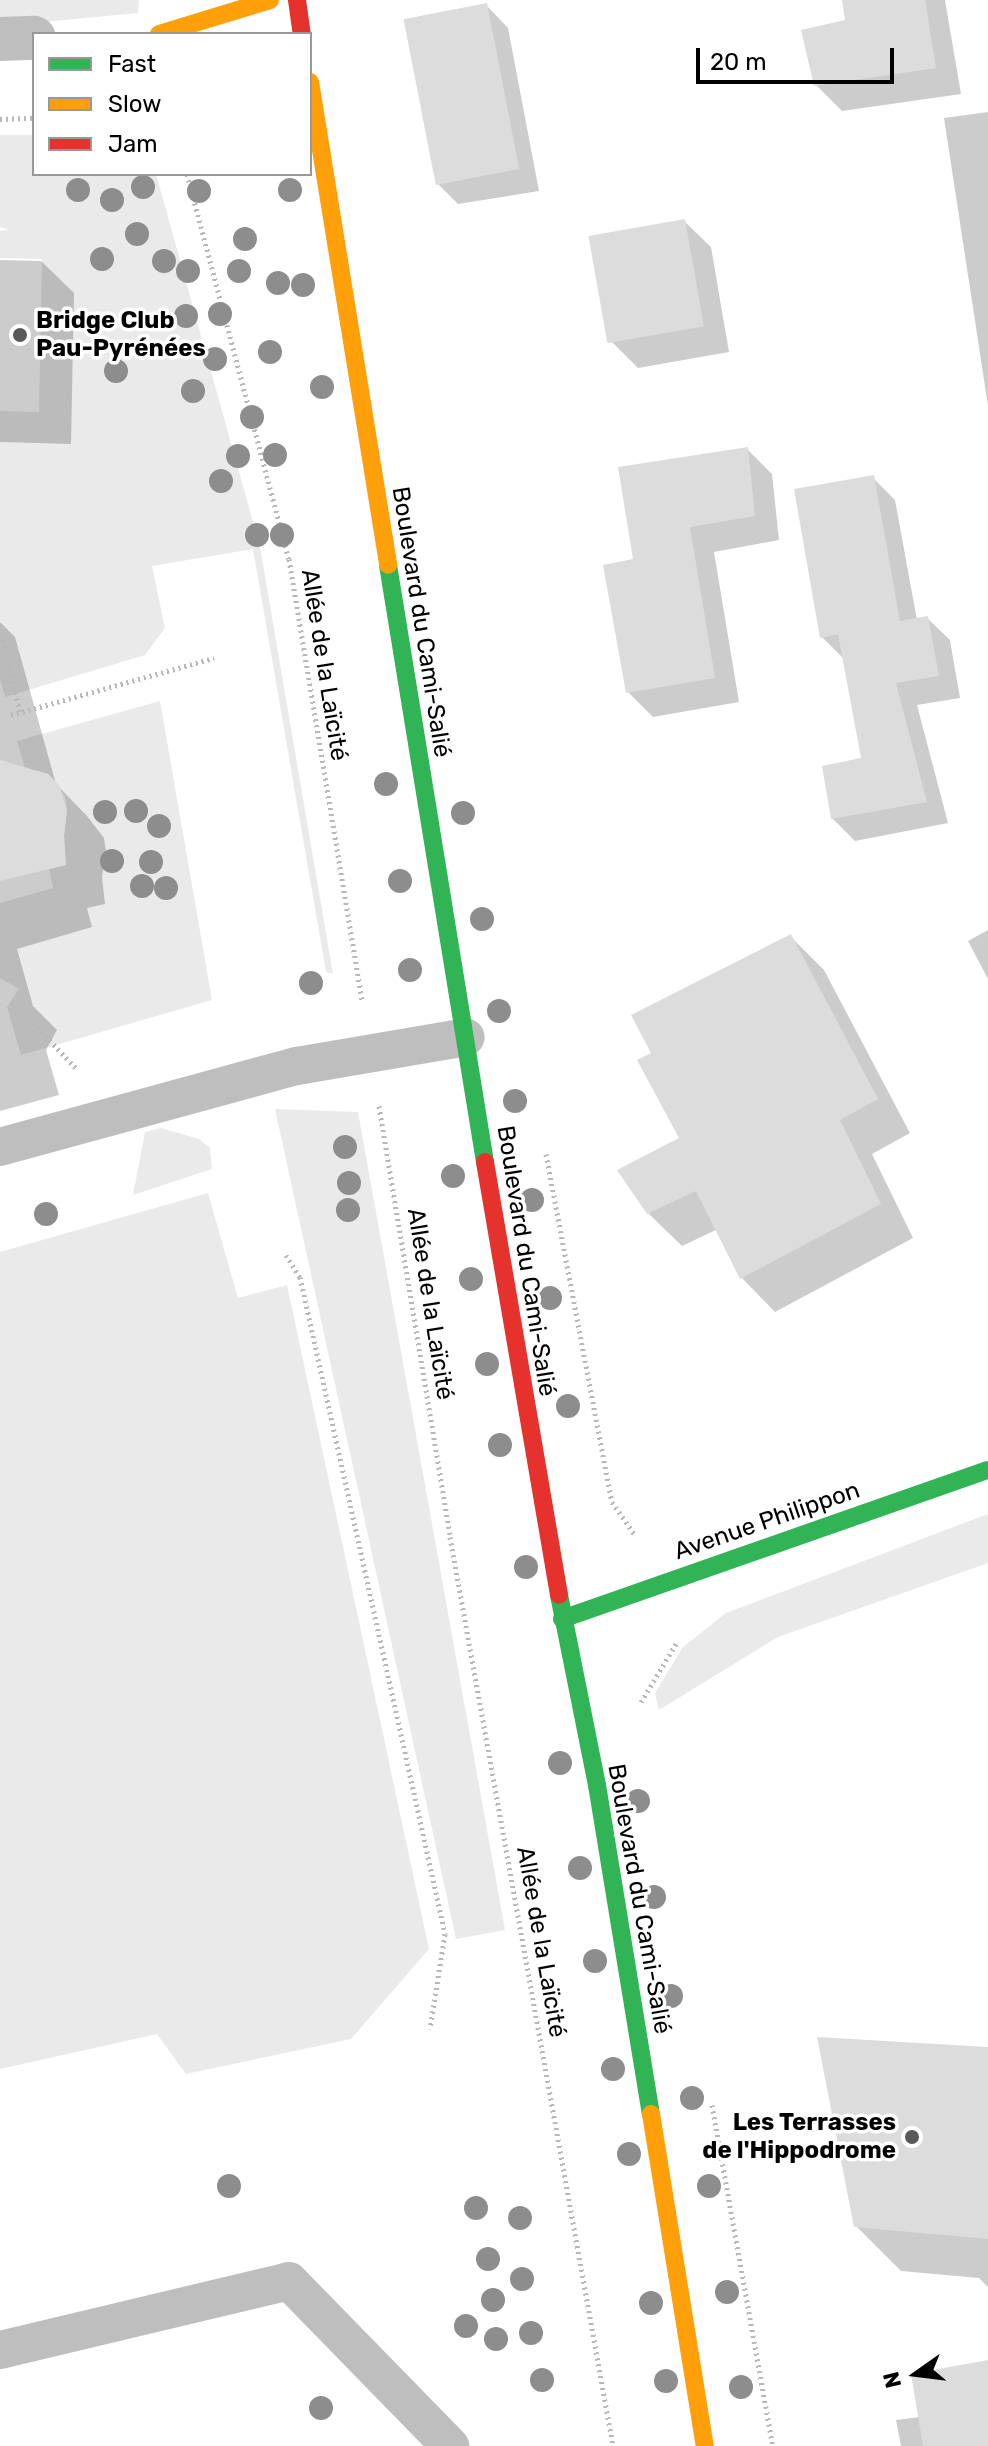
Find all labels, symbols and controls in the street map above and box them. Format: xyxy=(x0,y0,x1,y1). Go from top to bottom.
legend xyxy=(32,32,312,176)
scale bar xyxy=(700,32,898,82)
text: 20 m xyxy=(710,48,767,76)
text: Fast xyxy=(108,50,156,78)
text: Slow xyxy=(108,90,161,118)
text: Jam xyxy=(108,130,158,158)
place label: Bridge Club Pau-Pyrénées xyxy=(36,307,206,363)
marker: Bridge Club Pau-Pyrénées xyxy=(11,326,29,344)
street label: Boulevard du Cami-Salié xyxy=(385,485,457,759)
street label: Allée de la Laïcité xyxy=(295,567,353,763)
street label: Boulevard du Cami-Salié xyxy=(490,1124,562,1398)
street label: Allée de la Laïcité xyxy=(401,1206,459,1402)
street label: Avenue Philippon xyxy=(670,1476,864,1566)
street label: Boulevard du Cami-Salié xyxy=(601,1762,677,2036)
street label: Allée de la Laïcité xyxy=(510,1844,572,2040)
place label: Les Terrasses de l'Hippodrome xyxy=(702,2109,896,2165)
marker: Les Terrasses de l'Hippodrome xyxy=(903,2128,921,2146)
north arrow xyxy=(876,2334,956,2414)
text: N xyxy=(877,2369,907,2391)

